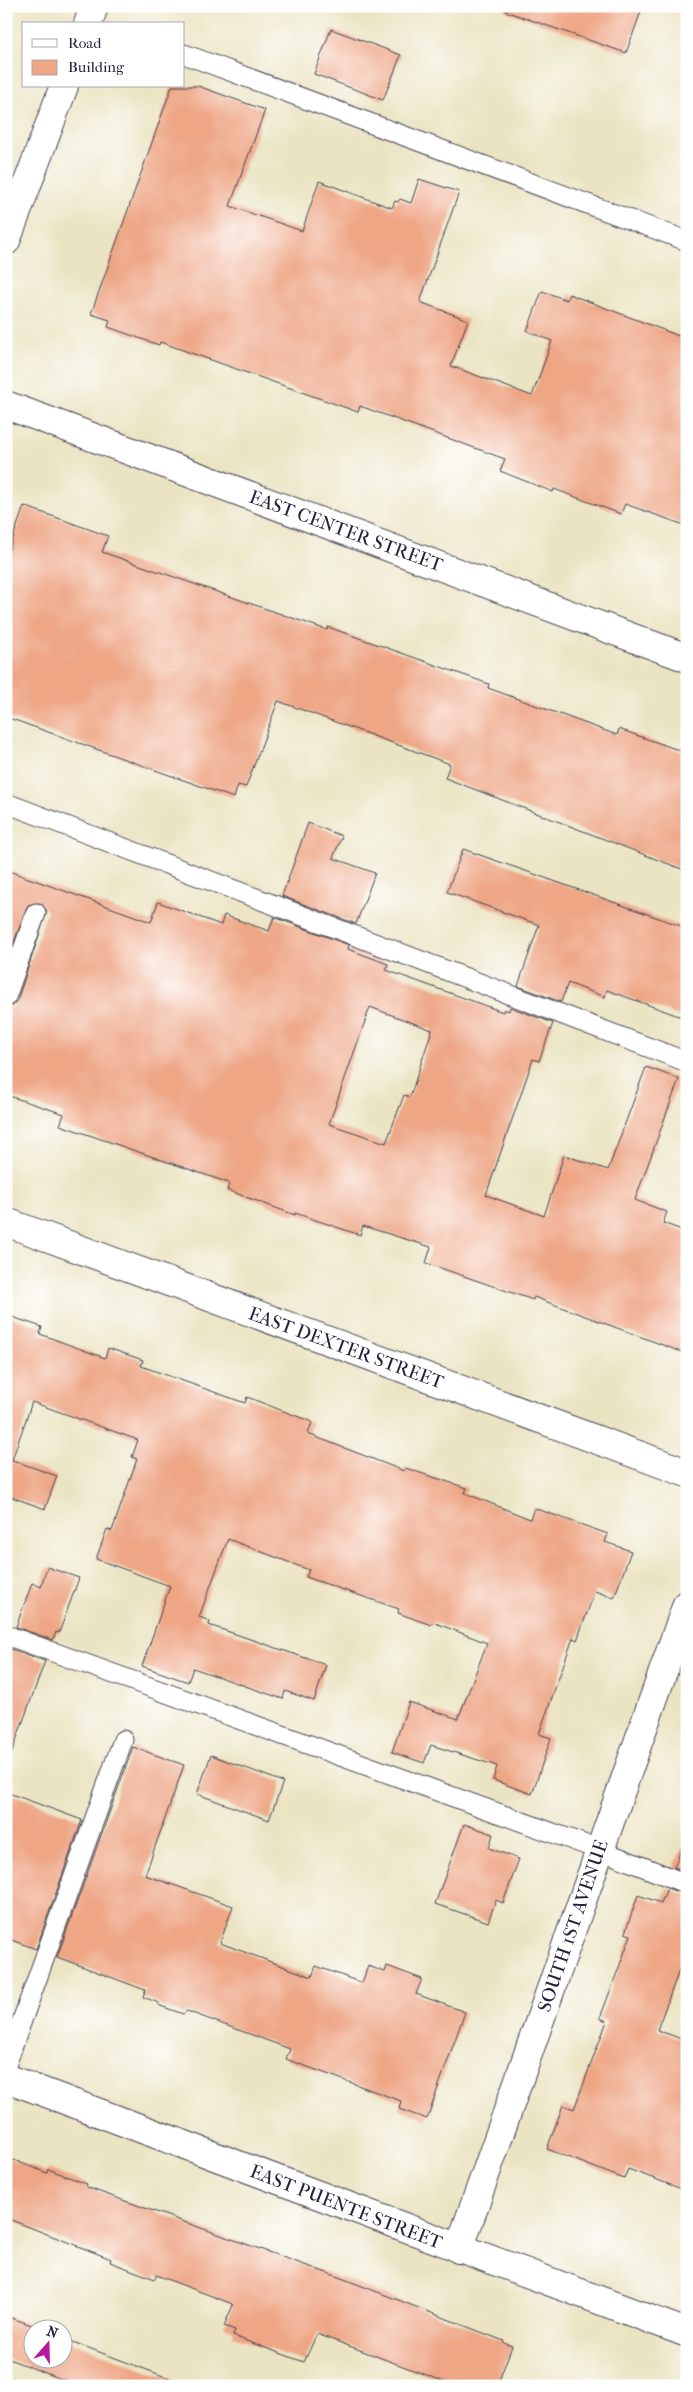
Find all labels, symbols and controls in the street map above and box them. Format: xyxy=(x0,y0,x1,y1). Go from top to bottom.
legend xyxy=(22,22,185,88)
text: Road xyxy=(68,34,102,52)
text: Building xyxy=(68,58,125,76)
street label: EAST CENTER STREET xyxy=(246,486,446,576)
street label: EAST DEXTER STREET xyxy=(245,1302,447,1394)
street label: SOUTH 1ST AVENUE xyxy=(533,1837,613,2015)
street label: EAST PUENTE STREET xyxy=(247,2160,445,2254)
north arrow xyxy=(22,2320,72,2370)
text: N xyxy=(44,2322,61,2342)

